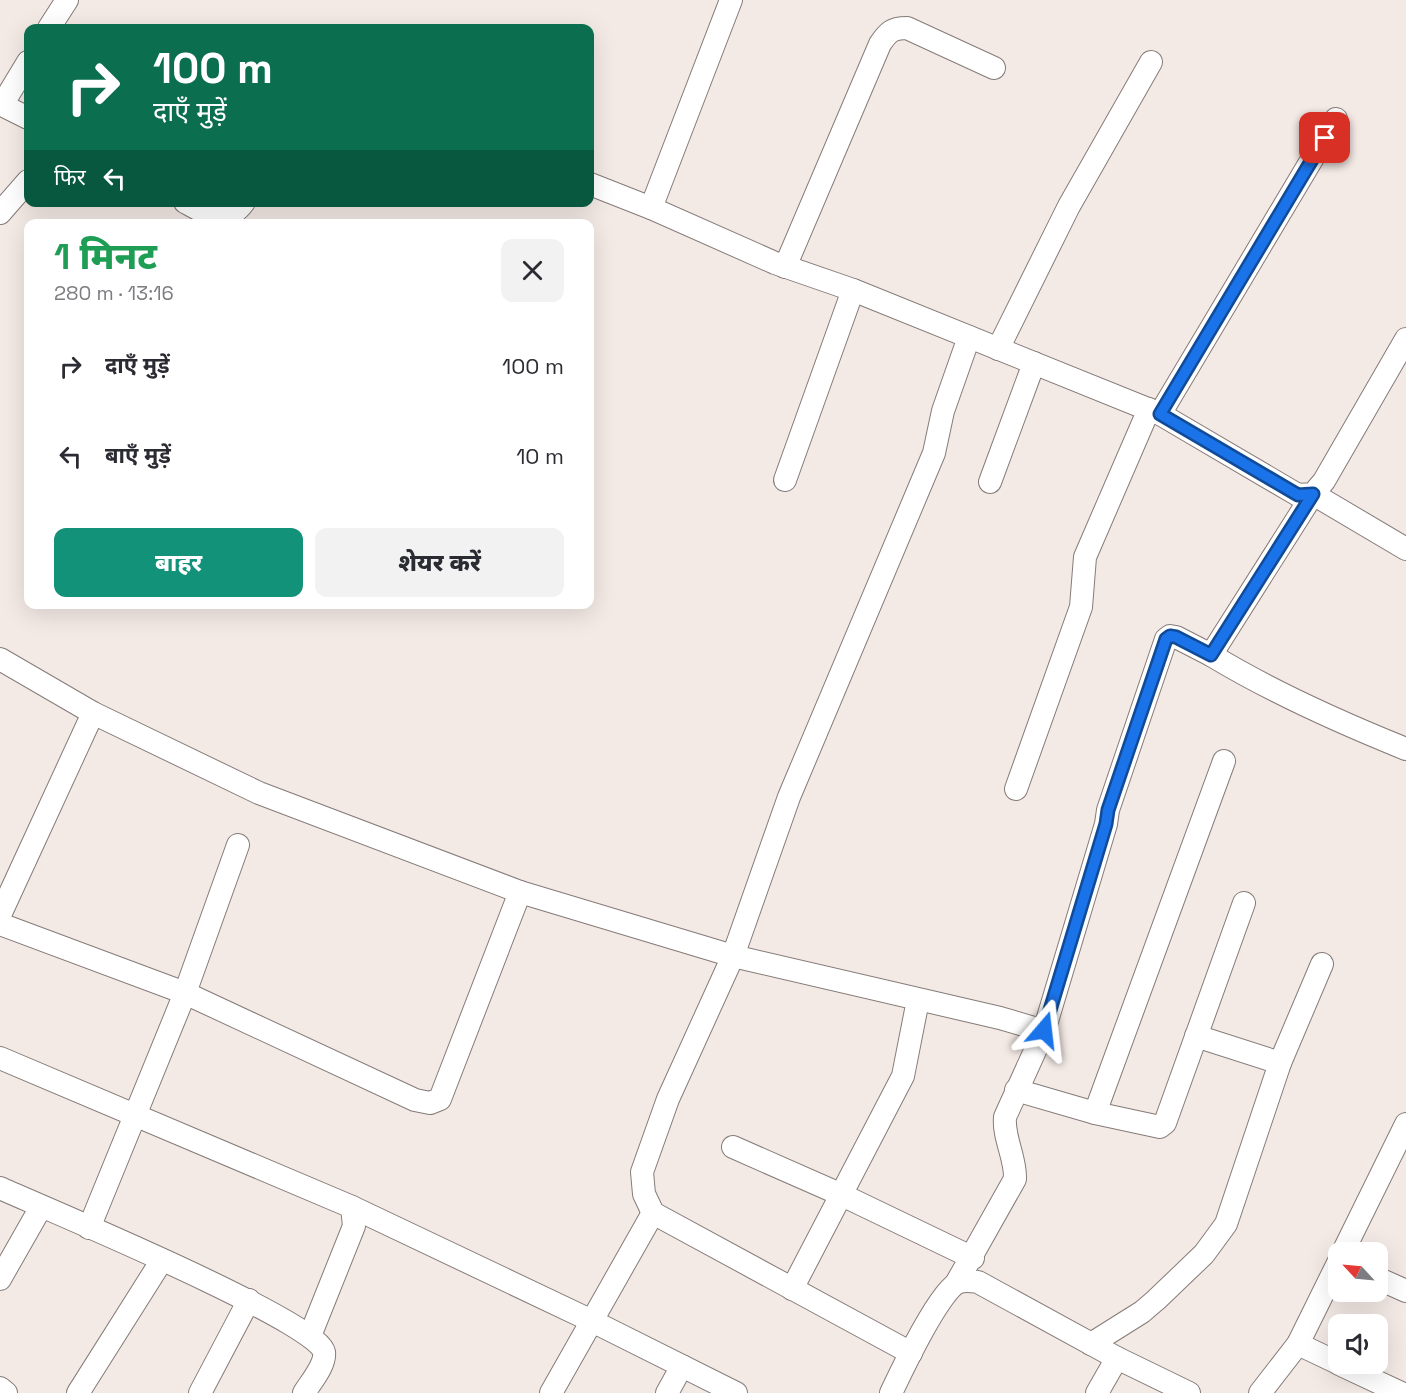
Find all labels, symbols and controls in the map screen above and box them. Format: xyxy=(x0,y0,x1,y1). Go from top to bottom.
text: 100 m xyxy=(153,42,273,95)
icon: right xyxy=(54,48,132,126)
text: दाएँ मुड़ें xyxy=(153,94,227,129)
pin xyxy=(1299,112,1350,163)
icon: arrive xyxy=(1308,121,1341,154)
icon: left xyxy=(98,162,131,195)
text: फिर xyxy=(54,163,86,191)
text: 1 मिनट xyxy=(54,234,157,280)
button: close xyxy=(501,239,564,302)
text: 280 m · 13:16 xyxy=(54,280,174,306)
icon: right xyxy=(54,350,87,383)
text: दाएँ मुड़ें xyxy=(105,351,170,379)
text: 100 m xyxy=(502,352,564,380)
icon: left xyxy=(54,440,87,473)
text: बाएँ मुड़ें xyxy=(105,441,171,469)
text: 10 m xyxy=(516,442,564,470)
button: बाहर xyxy=(54,528,303,597)
button: शेयर करें xyxy=(315,528,564,597)
position arrow xyxy=(1012,998,1076,1062)
north arrow xyxy=(1328,1242,1388,1302)
map controls xyxy=(1328,1242,1388,1374)
button: sound xyxy=(1328,1314,1388,1374)

